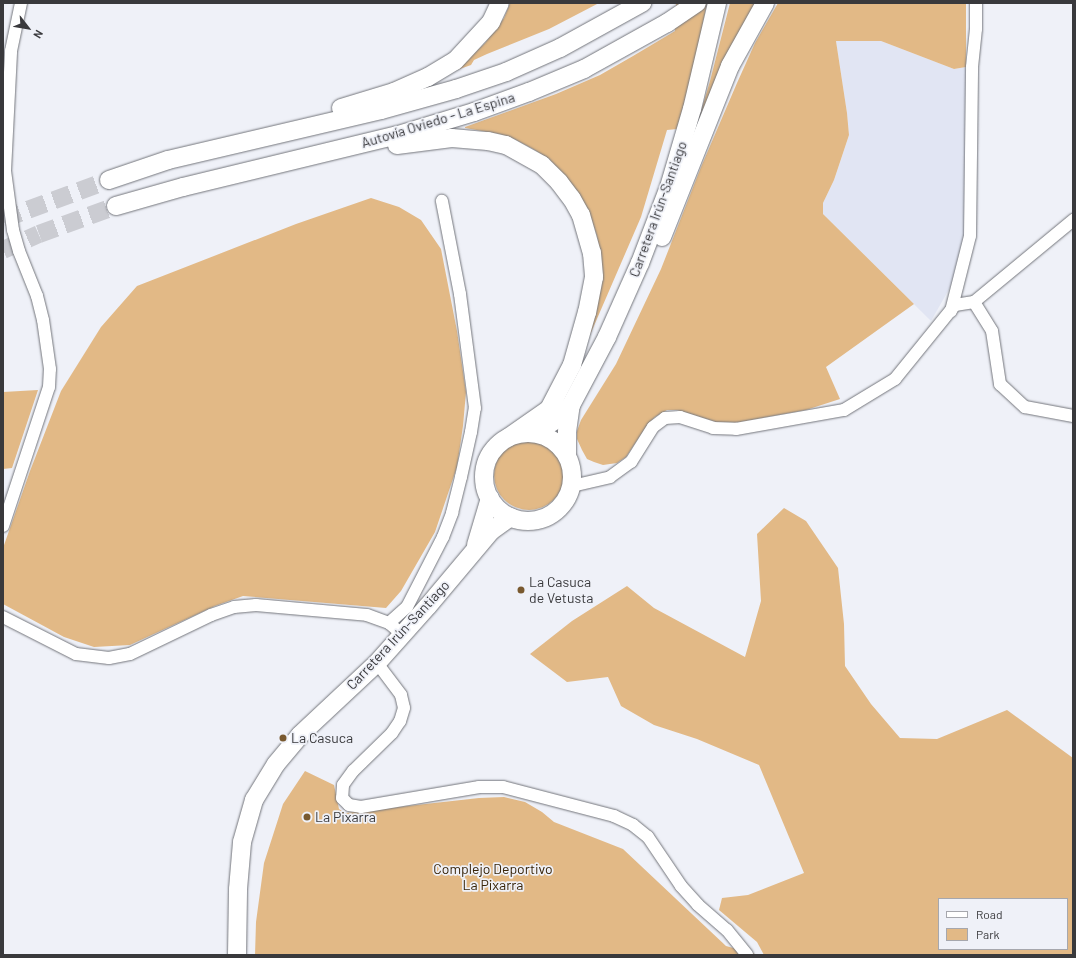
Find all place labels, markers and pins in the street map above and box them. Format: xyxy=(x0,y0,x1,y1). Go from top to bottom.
place label: La Casuca de Vetusta xyxy=(529,574,593,606)
marker: La Casuca de Vetusta xyxy=(516,585,526,595)
place label: La Casuca xyxy=(291,730,353,746)
marker: La Casuca xyxy=(278,733,288,743)
place label: La Pixarra xyxy=(315,809,376,825)
marker: La Pixarra xyxy=(302,812,312,822)

